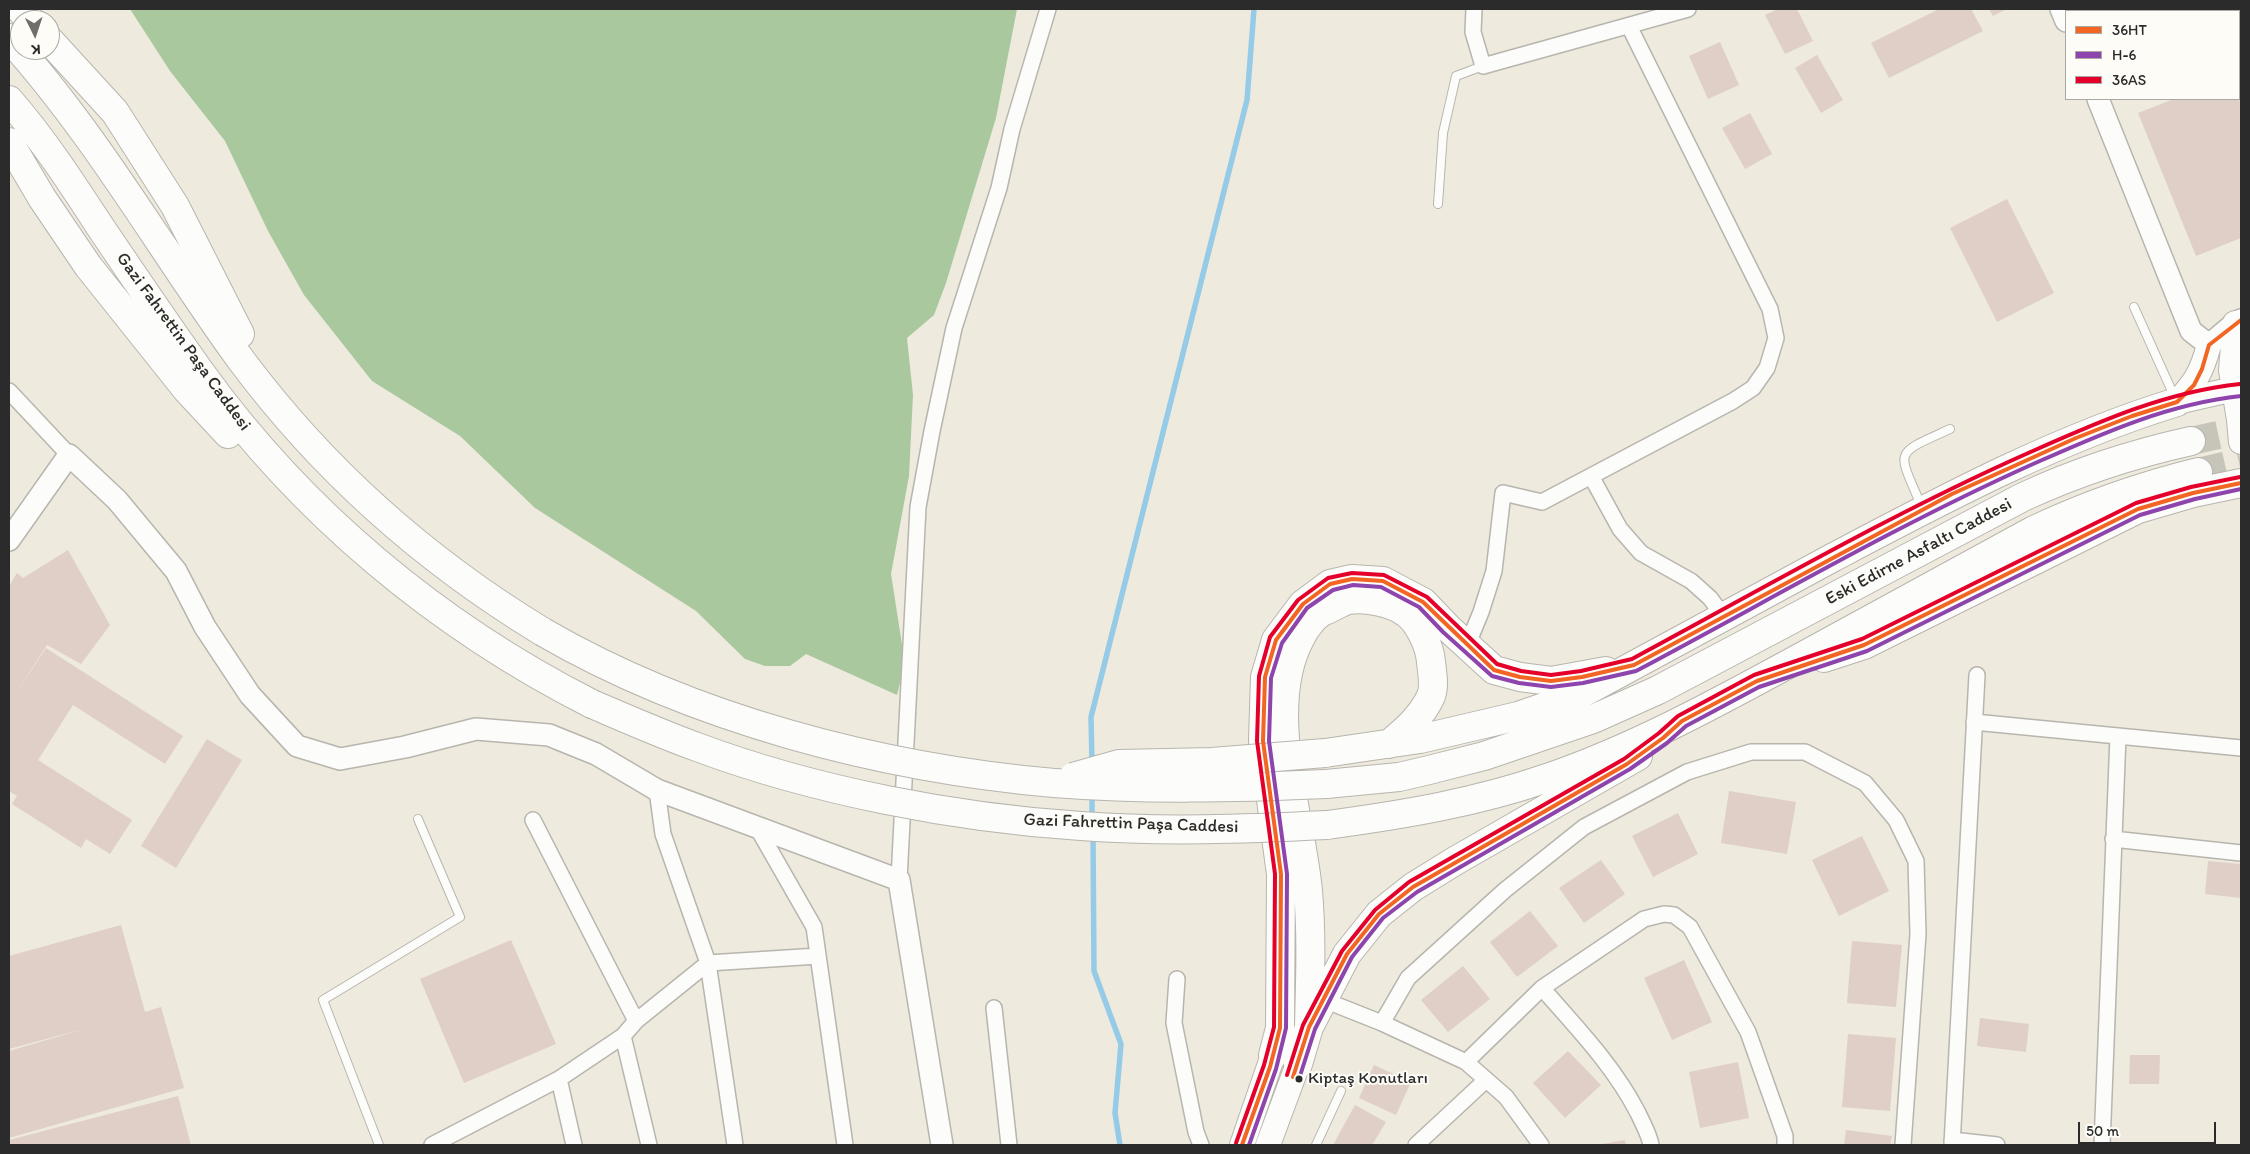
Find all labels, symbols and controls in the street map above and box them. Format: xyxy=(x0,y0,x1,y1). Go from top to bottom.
north arrow xyxy=(10,10,60,60)
legend xyxy=(2065,10,2240,100)
text: 36HT xyxy=(2112,21,2147,39)
text: K xyxy=(31,41,41,58)
text: H-6 xyxy=(2112,46,2136,64)
text: 36AS xyxy=(2112,71,2146,89)
street label: Gazi Fahrettin Paşa Caddesi xyxy=(111,249,255,435)
street label: Eski Edirne Asfaltı Caddesi xyxy=(1822,494,2016,610)
street label: Gazi Fahrettin Paşa Caddesi xyxy=(1023,809,1239,839)
place label: Kiptaş Konutları xyxy=(1308,1069,1428,1089)
marker: Kiptaş Konutları xyxy=(1294,1074,1304,1084)
scale bar xyxy=(2080,1112,2218,1144)
text: 50 m xyxy=(2086,1122,2119,1140)

